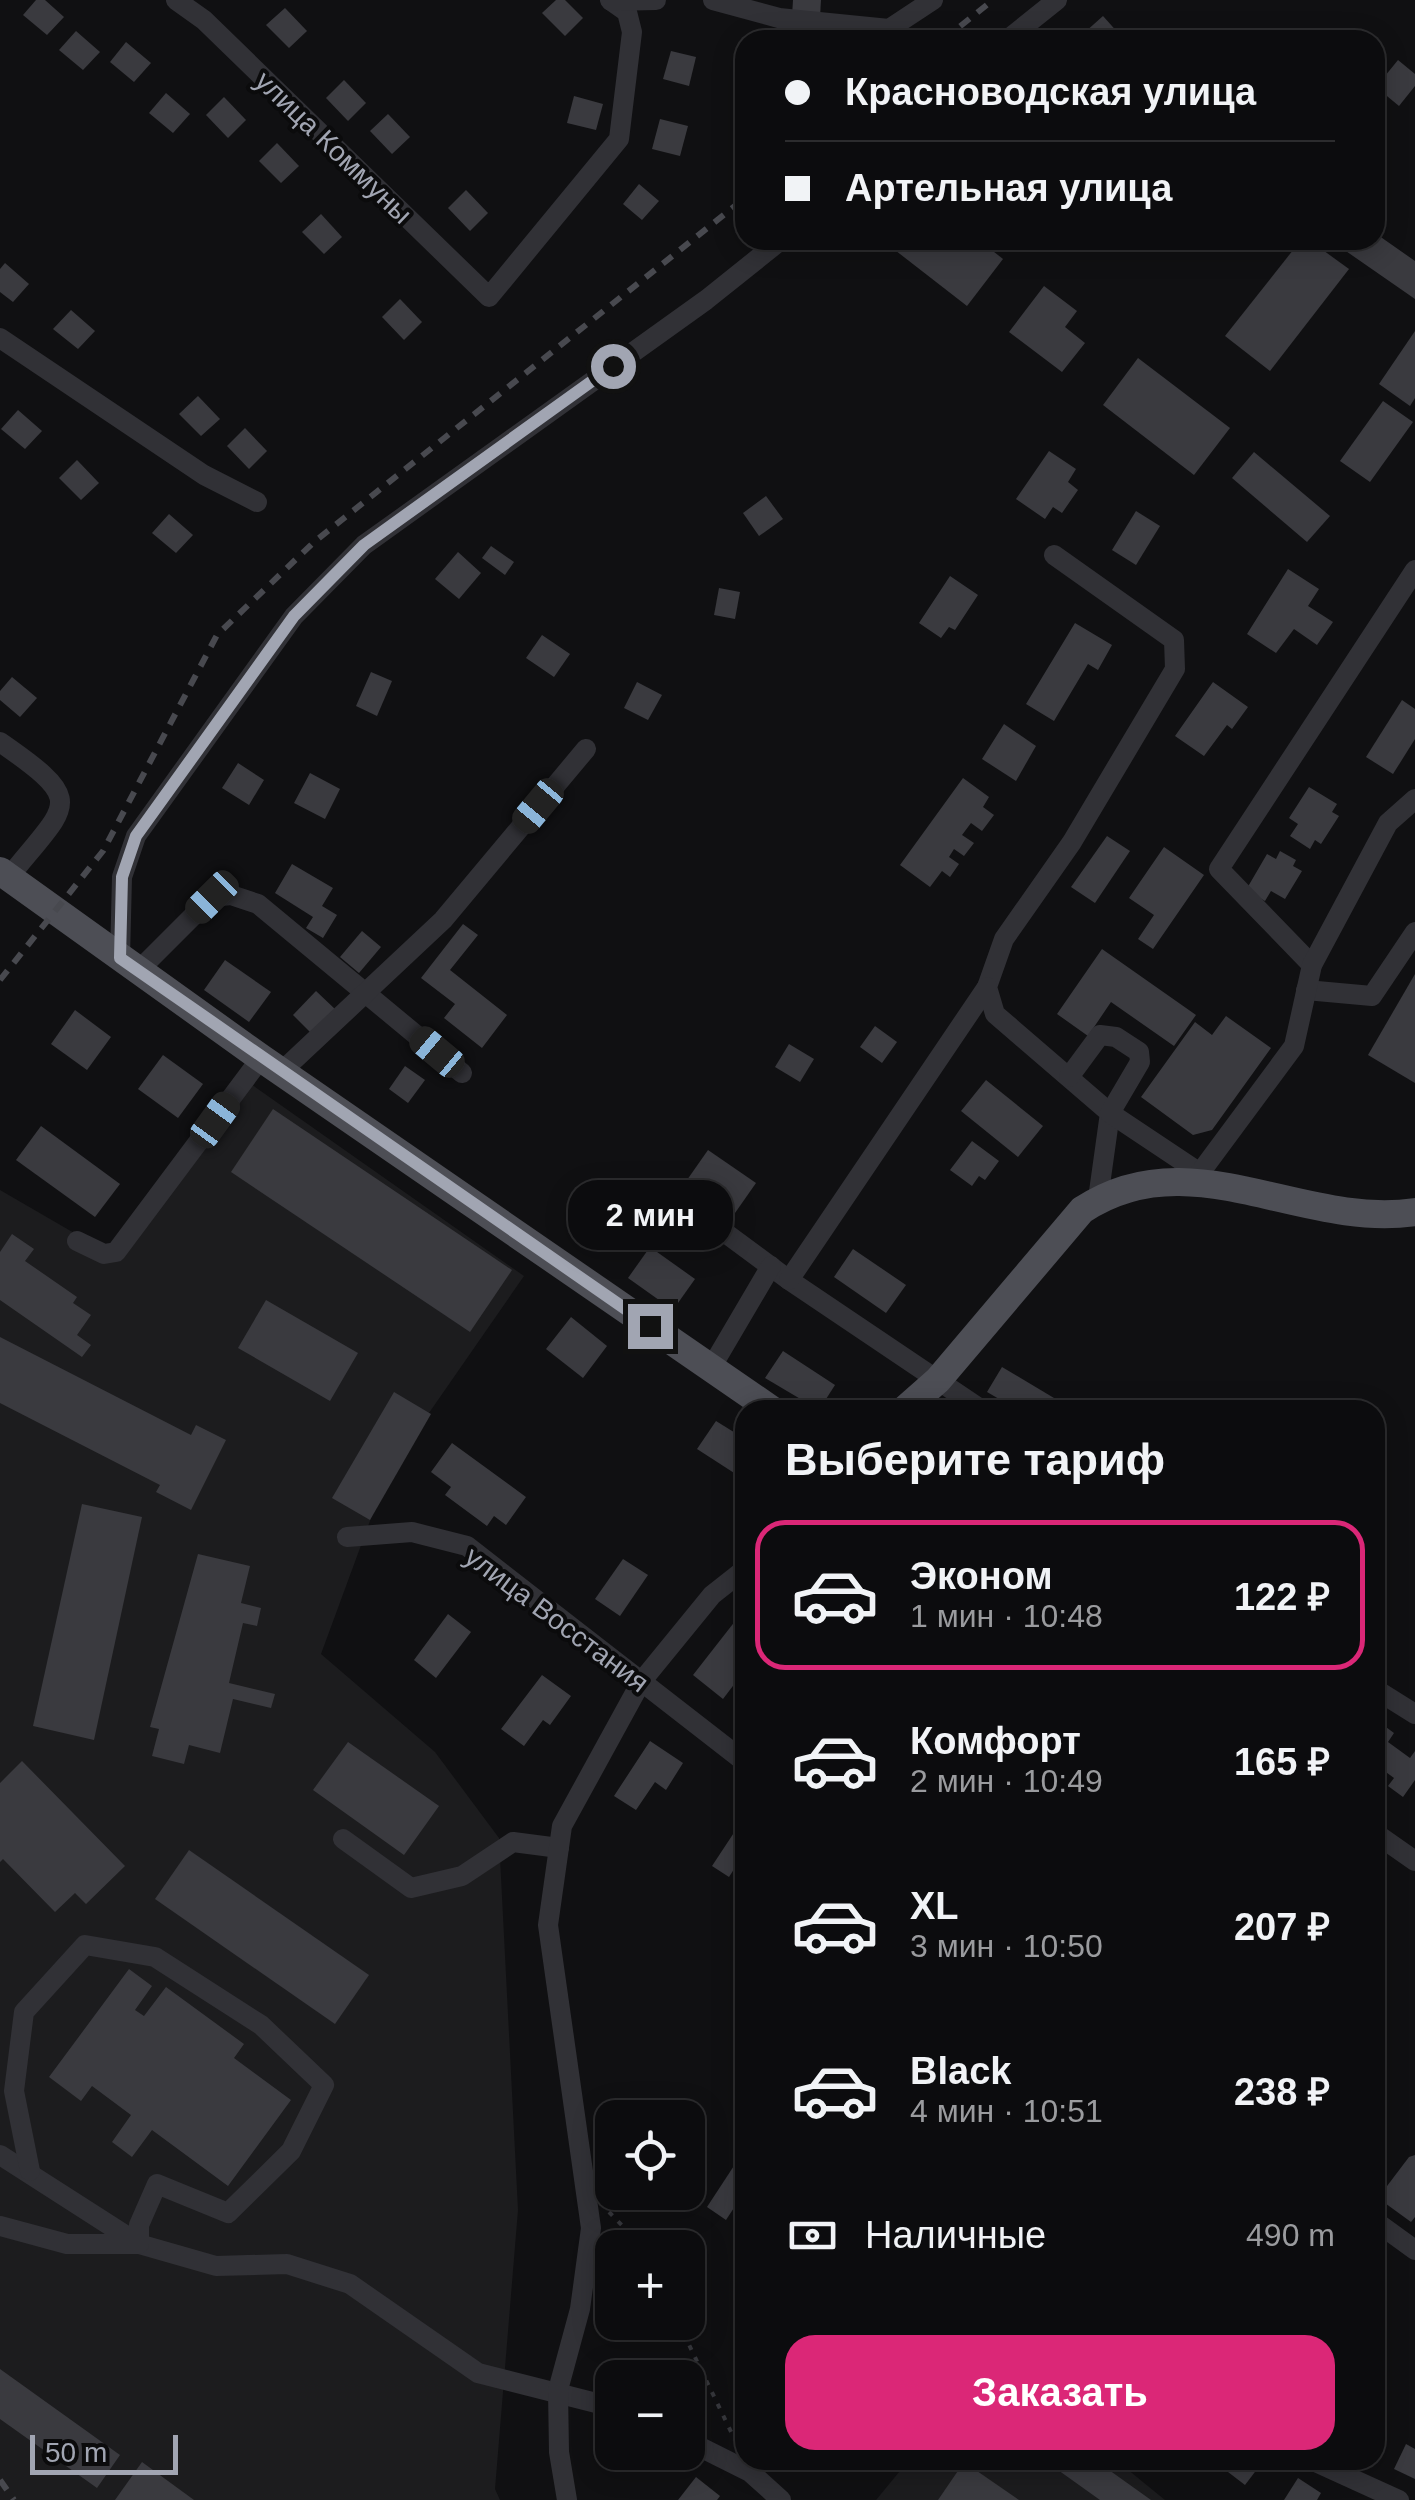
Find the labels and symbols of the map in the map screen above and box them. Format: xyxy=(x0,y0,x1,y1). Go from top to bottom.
street label: улица Коммуны xyxy=(249,65,418,230)
route start xyxy=(591,344,636,389)
car xyxy=(507,773,569,839)
car xyxy=(180,865,244,929)
car xyxy=(404,1021,470,1083)
car xyxy=(185,1087,245,1153)
callout: 2 мин xyxy=(568,1181,732,1251)
route end xyxy=(628,1304,673,1349)
street label: улица Восстания xyxy=(459,1540,654,1698)
scale bar xyxy=(30,2430,178,2474)

